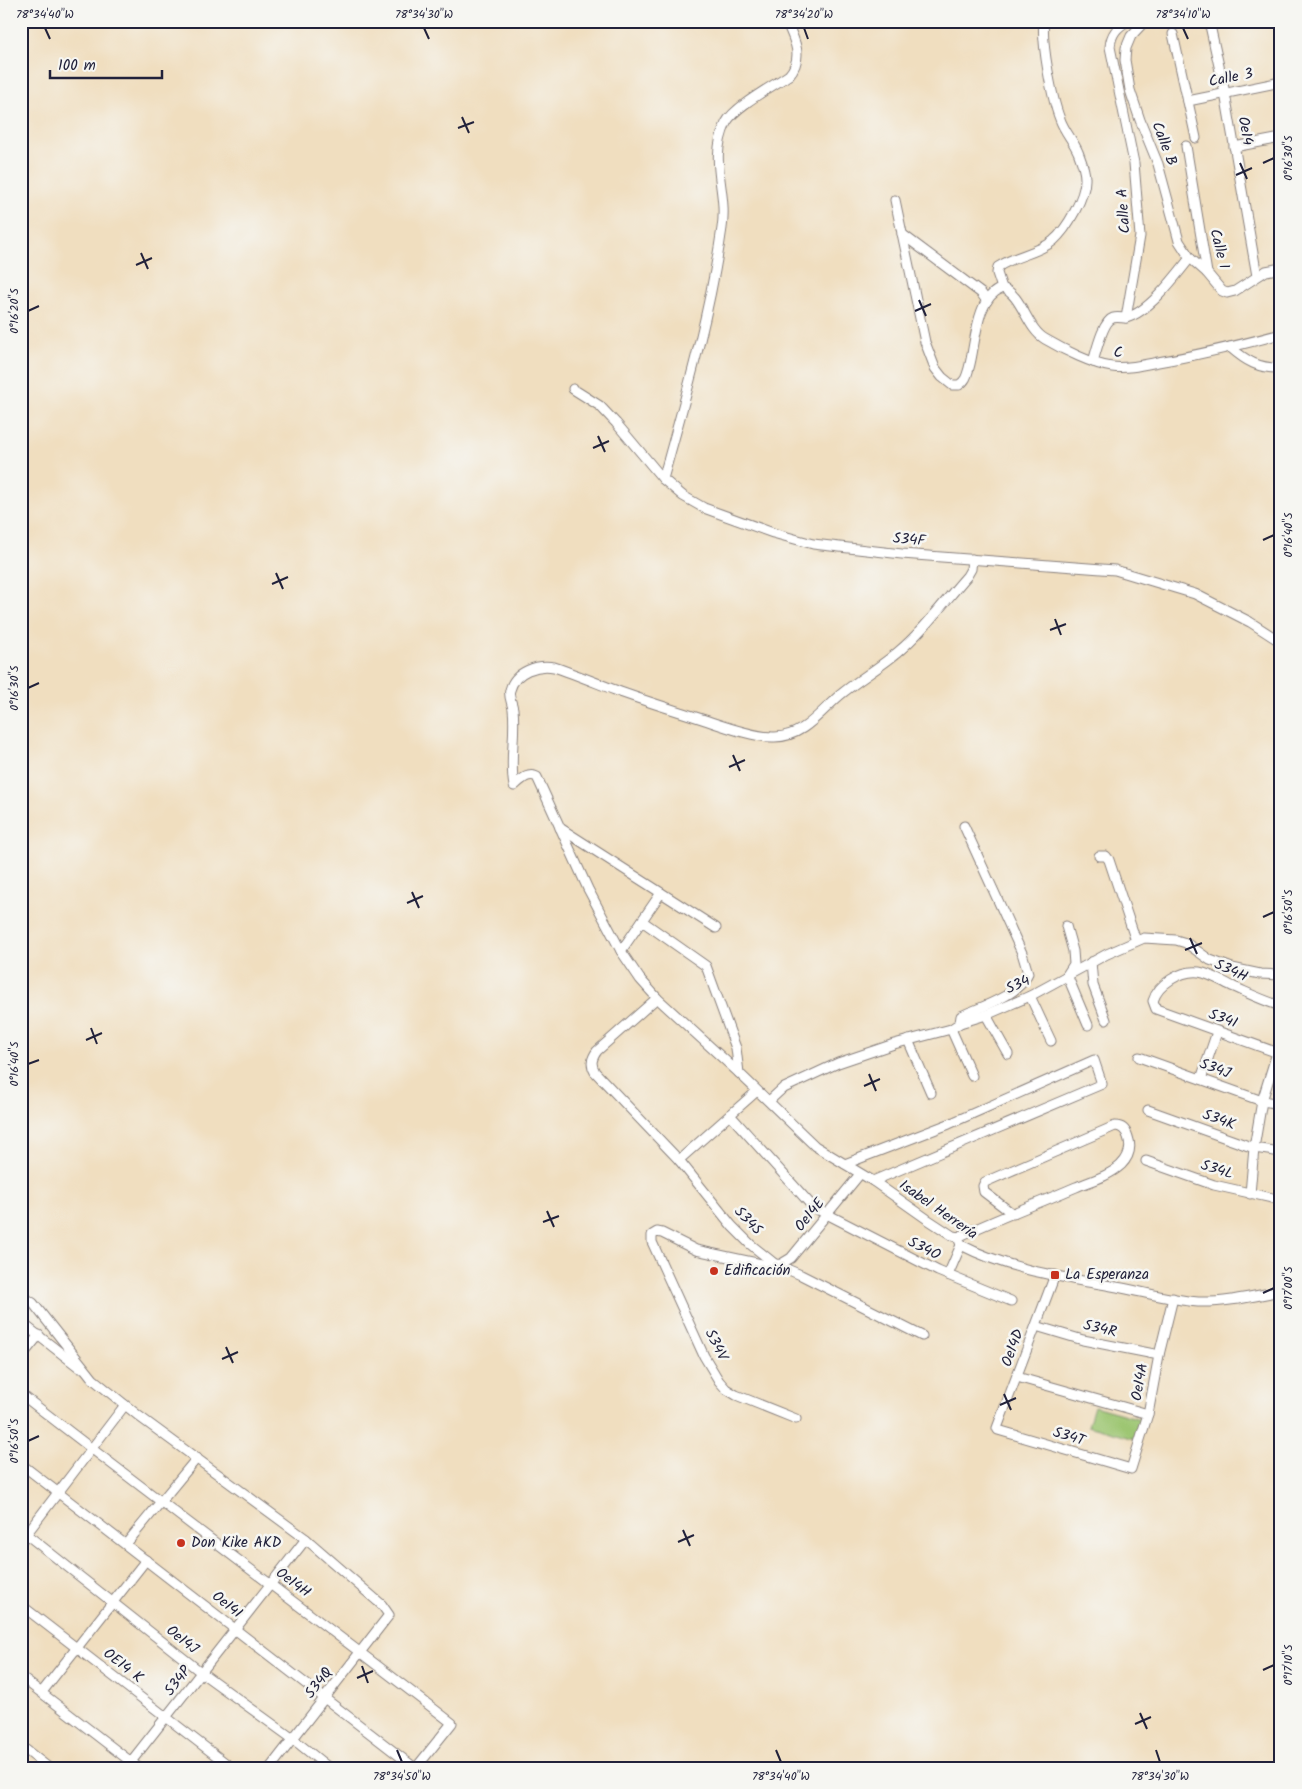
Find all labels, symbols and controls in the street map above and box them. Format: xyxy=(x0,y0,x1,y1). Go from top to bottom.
text: 78°34'40"W xyxy=(16,5,74,24)
text: 78°34'30"W xyxy=(395,5,453,24)
text: 78°34'20"W xyxy=(775,5,833,24)
text: 78°34'10"W xyxy=(1155,5,1211,24)
scale bar xyxy=(50,48,162,80)
text: 100 m xyxy=(58,54,96,78)
street label: Calle 3 xyxy=(1207,62,1256,94)
street label: Oe14 xyxy=(1231,115,1259,147)
street label: Calle B xyxy=(1145,118,1183,170)
text: 0°16'30"S xyxy=(1279,135,1298,181)
street label: Calle A xyxy=(1110,188,1138,234)
street label: Calle I xyxy=(1202,226,1236,272)
text: 0°16'20"S xyxy=(5,288,24,334)
street label: C xyxy=(1113,341,1123,365)
text: 0°16'40"S xyxy=(1279,512,1298,558)
street label: S34F xyxy=(892,527,927,553)
text: 0°16'30"S xyxy=(5,665,24,711)
text: 0°16'50"S xyxy=(1279,889,1298,935)
street label: S34H xyxy=(1210,953,1252,989)
street label: S34 xyxy=(1002,969,1034,1001)
street label: S34I xyxy=(1205,1003,1241,1035)
text: 0°16'40"S xyxy=(5,1041,24,1087)
street label: S34J xyxy=(1196,1052,1235,1086)
street label: S34K xyxy=(1199,1103,1239,1137)
street label: S34L xyxy=(1198,1153,1236,1187)
street label: Isabel Herrería xyxy=(894,1174,982,1246)
street label: Oe14E xyxy=(789,1192,832,1237)
street label: S34S xyxy=(728,1201,768,1241)
street label: S34O xyxy=(903,1231,945,1267)
place label: Edificación xyxy=(724,1259,790,1283)
place label: La Esperanza xyxy=(1065,1263,1149,1287)
marker: Edificación xyxy=(708,1265,720,1277)
text: 0°17'00"S xyxy=(1279,1266,1298,1310)
marker: La Esperanza xyxy=(1049,1269,1061,1281)
street label: S34R xyxy=(1081,1314,1119,1345)
street label: S34V xyxy=(698,1325,735,1366)
street label: Oe14D xyxy=(995,1325,1031,1370)
street label: Oe14A xyxy=(1125,1361,1155,1403)
text: 0°16'50"S xyxy=(5,1418,24,1464)
street label: S34T xyxy=(1050,1421,1090,1454)
place label: Don Kike AKD xyxy=(191,1531,282,1555)
marker: Don Kike AKD xyxy=(175,1537,187,1549)
street label: Oe14H xyxy=(270,1562,316,1604)
street label: Oe14I xyxy=(206,1585,248,1625)
street label: Oe14J xyxy=(160,1619,204,1661)
street label: OE14 K xyxy=(98,1642,149,1690)
text: 0°17'10"S xyxy=(1279,1644,1298,1686)
street label: S34P xyxy=(158,1660,198,1701)
street label: S34Q xyxy=(299,1662,339,1704)
text: 78°34'50"W xyxy=(373,1767,431,1786)
text: 78°34'40"W xyxy=(752,1767,810,1786)
text: 78°34'30"W xyxy=(1131,1767,1189,1786)

